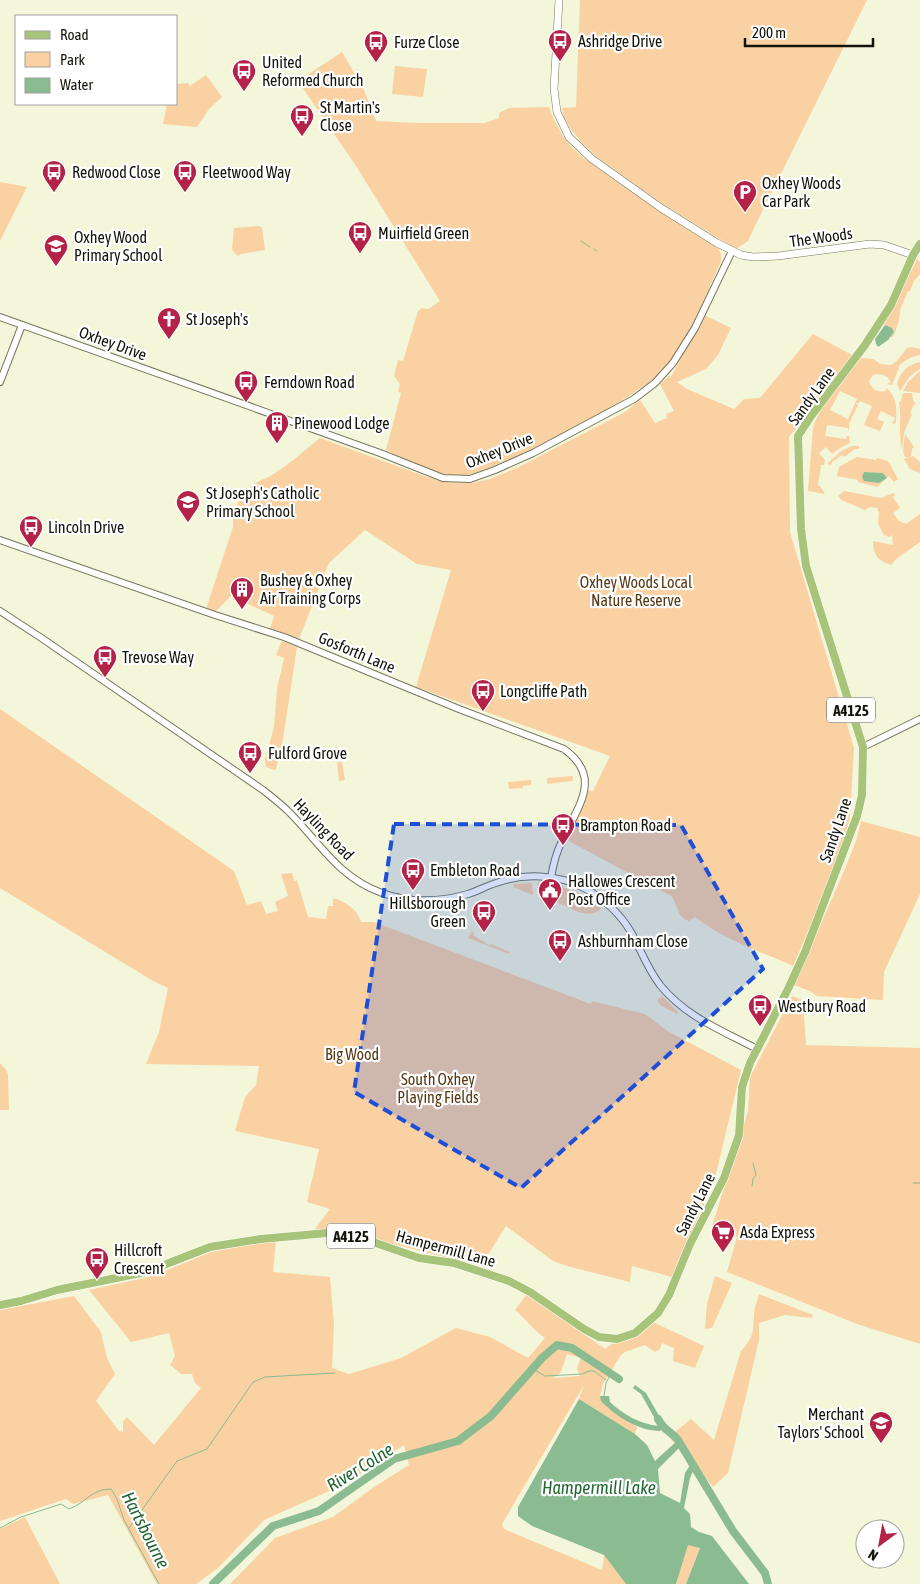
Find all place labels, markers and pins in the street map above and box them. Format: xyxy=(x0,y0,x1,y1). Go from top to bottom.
bus stop icon: Ashridge Drive xyxy=(547,28,573,62)
bus stop icon: Furze Close xyxy=(363,29,389,63)
place label: Ashridge Drive xyxy=(578,32,662,51)
place label: Furze Close xyxy=(394,33,460,51)
place label: United Reformed Church xyxy=(262,53,364,89)
bus stop icon: United Reformed Church xyxy=(231,58,257,92)
place label: St Martin's Close xyxy=(320,98,381,134)
bus stop icon: St Martin's Close xyxy=(289,103,315,137)
bus stop icon: Redwood Close xyxy=(41,159,67,193)
bus stop icon: Fleetwood Way xyxy=(172,159,198,193)
place label: Redwood Close xyxy=(72,163,161,181)
place label: Fleetwood Way xyxy=(202,163,291,182)
place label: Oxhey Woods Car Park xyxy=(762,174,841,210)
parking icon: Oxhey Woods Car Park xyxy=(732,179,758,213)
bus stop icon: Muirfield Green xyxy=(347,220,373,254)
place label: Muirfield Green xyxy=(378,224,469,242)
place label: Oxhey Wood Primary School xyxy=(74,228,163,265)
school or university icon: Oxhey Wood Primary School xyxy=(43,233,69,267)
church icon: St Joseph's xyxy=(156,306,182,340)
place label: St Joseph's xyxy=(186,310,249,329)
bus stop icon: Ferndown Road xyxy=(233,369,259,403)
place label: Ferndown Road xyxy=(264,373,355,391)
building icon: Pinewood Lodge xyxy=(264,410,290,444)
place label: Pinewood Lodge xyxy=(294,414,389,433)
place label: St Joseph's Catholic Primary School xyxy=(206,484,319,521)
school or university icon: St Joseph's Catholic Primary School xyxy=(175,489,201,523)
bus stop icon: Lincoln Drive xyxy=(18,514,44,548)
place label: Lincoln Drive xyxy=(48,518,124,536)
place label: Bushey & Oxhey Air Training Corps xyxy=(260,571,361,608)
building icon: Bushey & Oxhey Air Training Corps xyxy=(229,576,255,610)
bus stop icon: Trevose Way xyxy=(92,644,118,678)
place label: Trevose Way xyxy=(122,648,195,667)
bus stop icon: Longcliffe Path xyxy=(470,678,496,712)
place label: Longcliffe Path xyxy=(500,682,587,701)
bus stop icon: Fulford Grove xyxy=(237,740,263,774)
place label: Fulford Grove xyxy=(268,744,347,762)
bus stop icon: Brampton Road xyxy=(550,812,576,846)
place label: Brampton Road xyxy=(580,816,671,835)
bus stop icon: Embleton Road xyxy=(400,857,426,891)
place label: Embleton Road xyxy=(430,861,520,879)
place label: Hallowes Crescent Post Office xyxy=(568,872,676,908)
public building icon: Hallowes Crescent Post Office xyxy=(537,877,563,911)
place label: Hillsborough Green xyxy=(389,894,466,930)
bus stop icon: Hillsborough Green xyxy=(471,899,497,933)
bus stop icon: Ashburnham Close xyxy=(547,928,573,962)
place label: Ashburnham Close xyxy=(578,932,688,950)
bus stop icon: Westbury Road xyxy=(747,993,773,1027)
place label: Westbury Road xyxy=(778,997,866,1016)
supermarket icon: Asda Express xyxy=(710,1219,736,1253)
place label: Asda Express xyxy=(740,1223,815,1242)
place label: Hillcroft Crescent xyxy=(114,1241,165,1277)
bus stop icon: Hillcroft Crescent xyxy=(84,1246,110,1280)
place label: Merchant Taylors' School xyxy=(778,1405,865,1442)
school or university icon: Merchant Taylors' School xyxy=(868,1410,894,1444)

